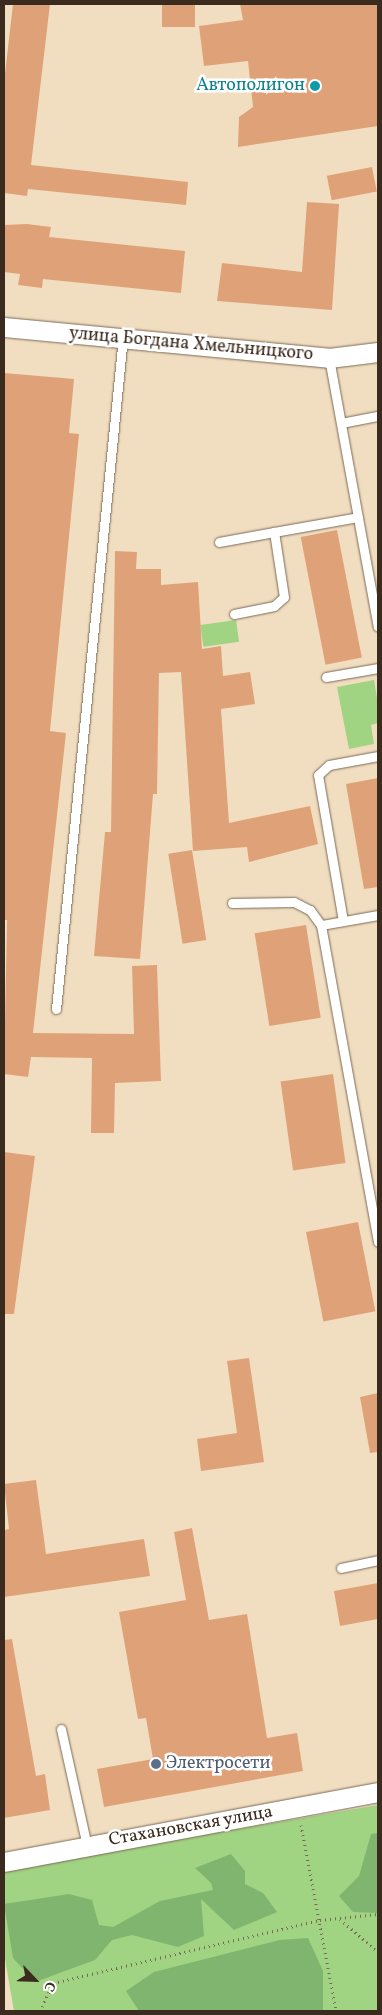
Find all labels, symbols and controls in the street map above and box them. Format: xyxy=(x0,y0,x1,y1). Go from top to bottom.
place label: Автополигон xyxy=(196,75,305,97)
marker: Автополигон xyxy=(309,80,321,92)
street label: улица Богдана Хмельницкого xyxy=(68,324,314,366)
place label: Электросети xyxy=(166,1753,270,1775)
marker: Электросети xyxy=(150,1758,162,1770)
street label: Стахановская улица xyxy=(107,1802,275,1852)
north arrow xyxy=(10,1955,60,2005)
text: С xyxy=(39,1978,60,1994)

